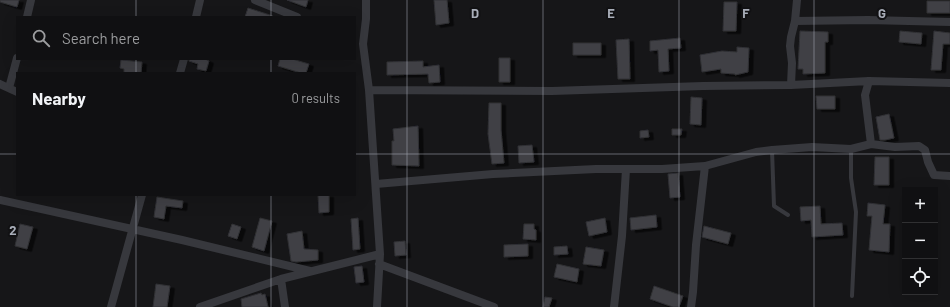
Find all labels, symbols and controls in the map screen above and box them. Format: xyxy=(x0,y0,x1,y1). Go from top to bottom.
text: D xyxy=(471,5,479,21)
text: E xyxy=(607,5,615,21)
text: F xyxy=(742,5,750,21)
text: G xyxy=(878,5,886,21)
search box xyxy=(16,16,356,60)
icon: search xyxy=(30,27,52,49)
text: Search here xyxy=(62,29,140,47)
text: Nearby xyxy=(32,88,86,108)
text: 0 results xyxy=(291,90,340,106)
map controls xyxy=(902,187,938,295)
button: + xyxy=(902,187,938,223)
text: 2 xyxy=(9,222,17,238)
button: − xyxy=(902,223,938,259)
button: locate xyxy=(902,259,938,295)

